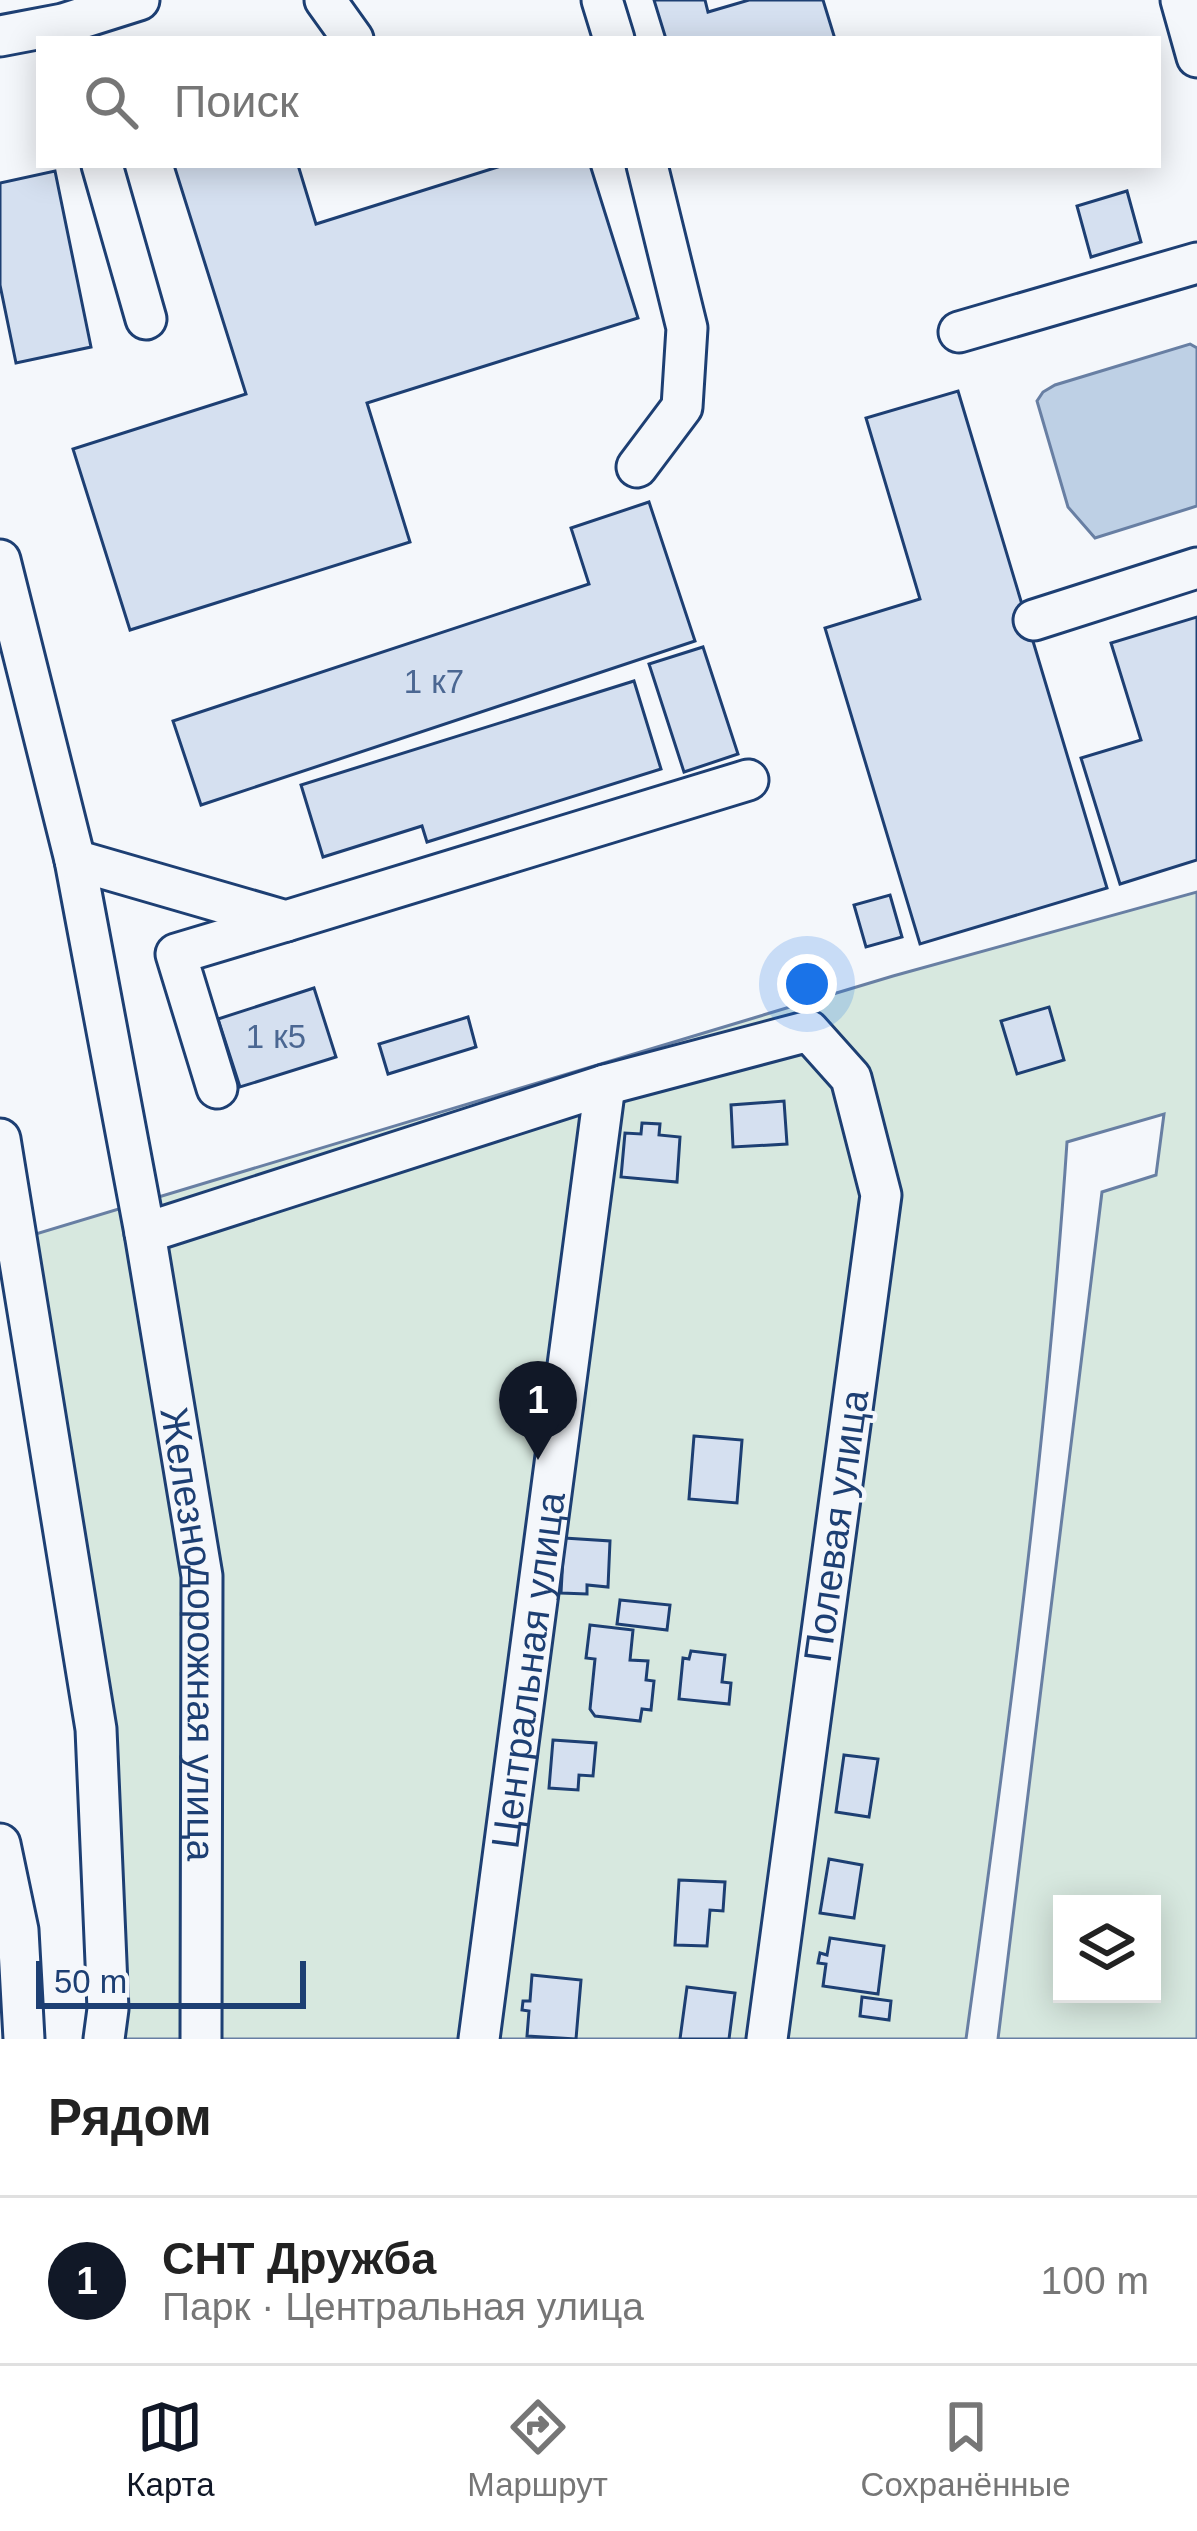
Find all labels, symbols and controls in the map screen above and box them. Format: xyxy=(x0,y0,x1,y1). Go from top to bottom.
search box xyxy=(36,36,1161,168)
icon: search xyxy=(78,69,144,135)
text: Поиск xyxy=(174,76,299,127)
house number: 1 к7 xyxy=(404,663,464,700)
your location xyxy=(777,954,837,1014)
house number: 1 к5 xyxy=(246,1018,306,1055)
pin: 1 xyxy=(499,1361,577,1460)
street label: Полевая улица xyxy=(796,1387,876,1665)
street label: Железнодорожная улица xyxy=(153,1404,224,1862)
street label: Центральная улица xyxy=(483,1489,573,1851)
map controls xyxy=(1053,1895,1161,2003)
button: layers xyxy=(1053,1895,1161,2003)
scale bar xyxy=(36,1955,306,2008)
text: 50 m xyxy=(54,1963,127,2000)
text: Рядом xyxy=(48,2089,212,2146)
text: СНТ Дружба xyxy=(162,2233,436,2284)
text: 1 xyxy=(76,2259,98,2302)
text: 100 m xyxy=(1041,2259,1149,2302)
text: Парк · Центральная улица xyxy=(162,2285,644,2328)
tab: Карта xyxy=(126,2394,215,2504)
tab: Маршрут xyxy=(467,2394,608,2504)
tab: Сохранённые xyxy=(861,2394,1071,2504)

